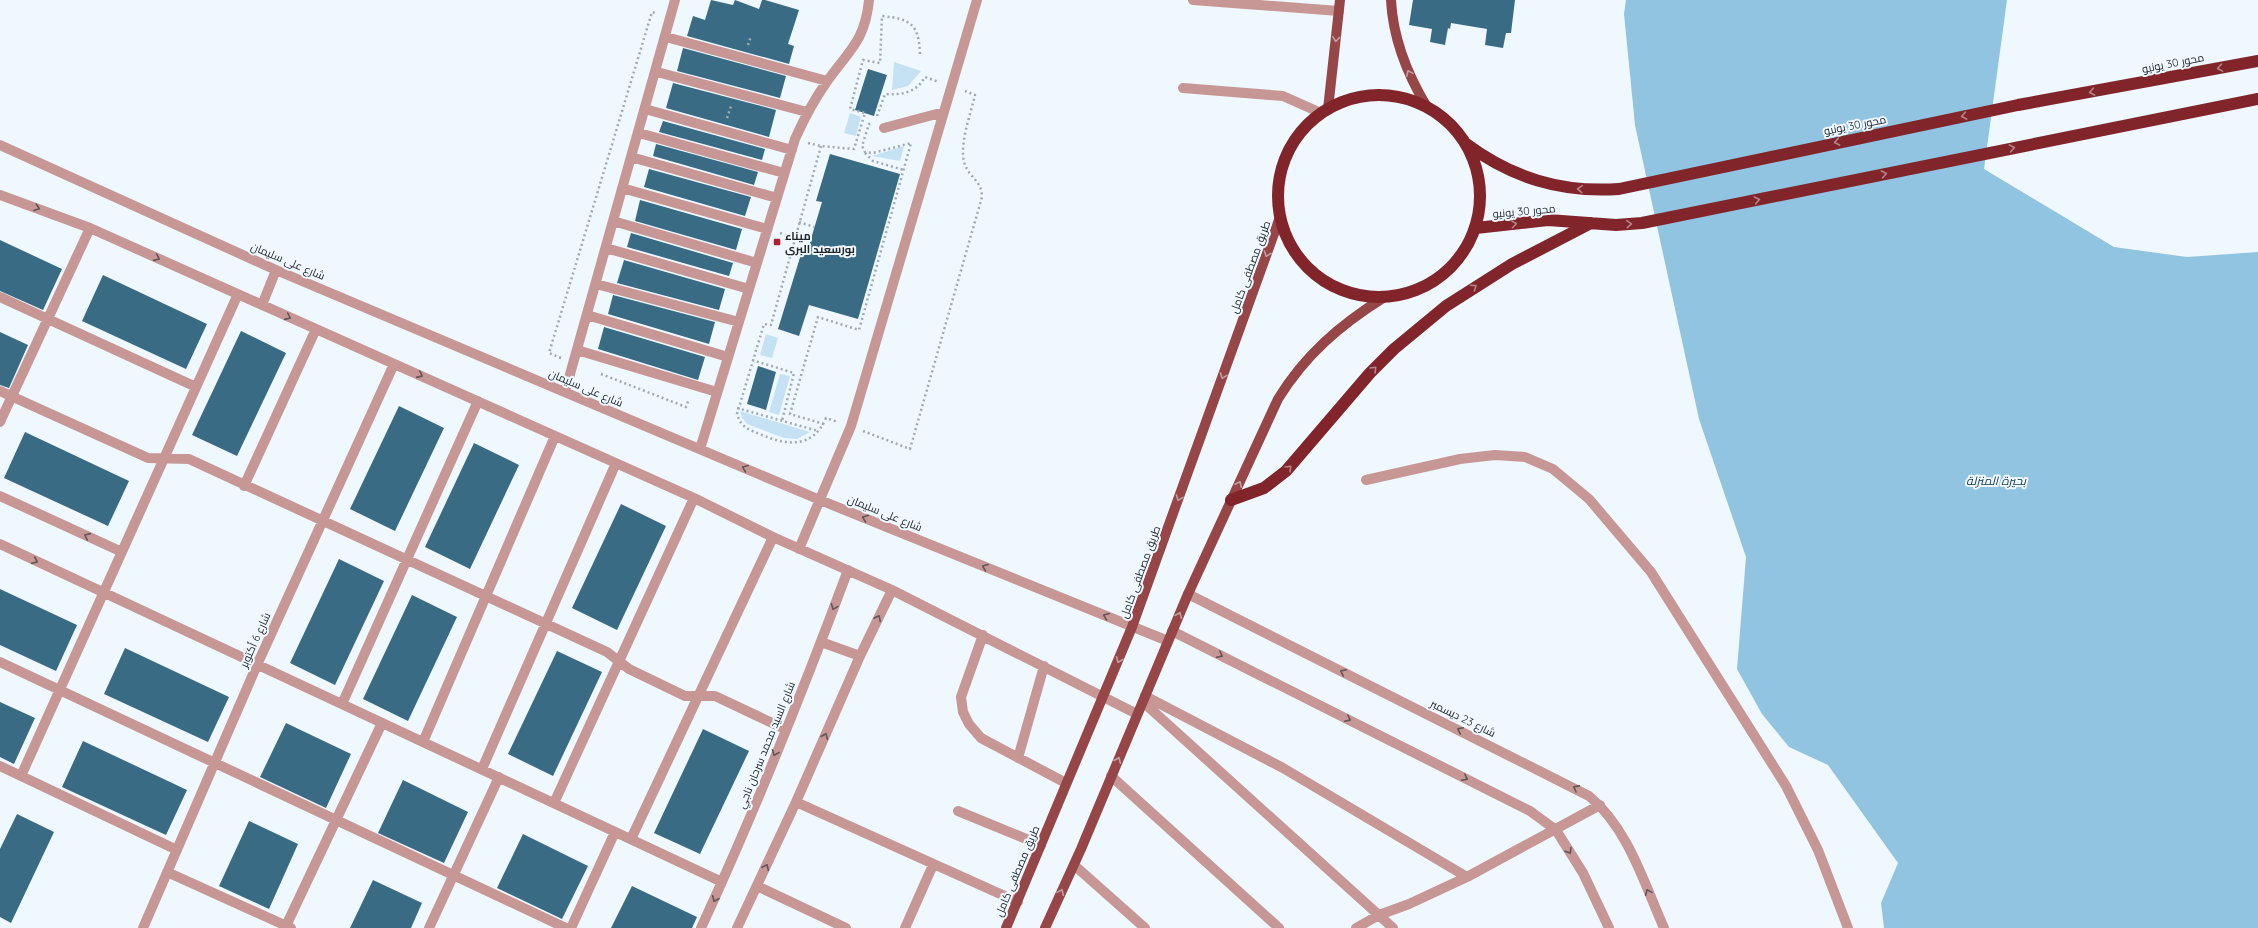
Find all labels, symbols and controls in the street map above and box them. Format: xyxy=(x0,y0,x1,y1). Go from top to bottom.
one-way arrow xyxy=(1332,36,1341,42)
street label: محور 30 يونيو xyxy=(2141,50,2205,76)
one-way arrow xyxy=(2216,63,2223,71)
one-way arrow xyxy=(1405,70,1413,77)
one-way arrow xyxy=(2089,87,2095,95)
street label: محور 30 يونيو xyxy=(1823,112,1887,138)
one-way arrow xyxy=(1961,112,1967,120)
one-way arrow xyxy=(1834,137,1840,146)
one-way arrow xyxy=(2009,145,2015,153)
one-way arrow xyxy=(1881,171,1888,179)
one-way arrow xyxy=(1577,185,1583,194)
one-way arrow xyxy=(1754,196,1760,205)
street label: محور 30 يونيو xyxy=(1492,201,1556,221)
one-way arrow xyxy=(33,204,40,212)
street label: طريق مصطفى كامل xyxy=(1227,219,1273,315)
one-way arrow xyxy=(1511,219,1517,228)
one-way arrow xyxy=(1626,220,1632,229)
place label: ميناء بورسعيد البرى xyxy=(785,229,855,257)
marker: ميناء بورسعيد البرى xyxy=(772,237,782,247)
street label: شارع على سليمان xyxy=(248,239,327,284)
one-way arrow xyxy=(1263,250,1272,257)
one-way arrow xyxy=(152,253,160,261)
one-way arrow xyxy=(1470,284,1477,292)
one-way arrow xyxy=(284,312,292,320)
street label: شارع على سليمان xyxy=(546,366,625,411)
one-way arrow xyxy=(1369,366,1377,374)
one-way arrow xyxy=(416,371,423,379)
one-way arrow xyxy=(1219,373,1228,380)
one-way arrow xyxy=(742,465,749,473)
one-way arrow xyxy=(1284,465,1292,473)
water label: بحيرة المنزلة xyxy=(1966,473,2027,488)
one-way arrow xyxy=(1234,480,1242,488)
street label: شارع على سليمان xyxy=(845,492,924,535)
one-way arrow xyxy=(1175,495,1183,502)
one-way arrow xyxy=(861,515,869,523)
street label: طريق مصطفى كامل xyxy=(1117,524,1163,620)
one-way arrow xyxy=(84,533,91,541)
one-way arrow xyxy=(31,556,39,564)
one-way arrow xyxy=(982,564,990,572)
one-way arrow xyxy=(831,603,839,610)
street label: شارع 6 أكتوبر xyxy=(236,610,274,671)
one-way arrow xyxy=(1175,611,1183,618)
one-way arrow xyxy=(1102,613,1110,621)
one-way arrow xyxy=(873,614,881,622)
one-way arrow xyxy=(1215,650,1223,658)
one-way arrow xyxy=(1116,655,1124,663)
one-way arrow xyxy=(1340,669,1348,677)
street label: شارع السيد محمد سرحان ناجي xyxy=(734,679,800,811)
street label: شارع 23 ديسمبر xyxy=(1427,696,1498,741)
one-way arrow xyxy=(1344,714,1352,722)
one-way arrow xyxy=(1457,727,1464,735)
one-way arrow xyxy=(820,733,828,740)
one-way arrow xyxy=(772,750,780,757)
one-way arrow xyxy=(1113,757,1121,765)
one-way arrow xyxy=(1460,773,1468,781)
one-way arrow xyxy=(1573,786,1580,793)
street label: طريق مصطفى كامل xyxy=(992,823,1042,919)
one-way arrow xyxy=(1564,847,1572,854)
one-way arrow xyxy=(761,864,769,872)
one-way arrow xyxy=(1056,889,1064,897)
one-way arrow xyxy=(1645,889,1653,897)
one-way arrow xyxy=(711,896,719,903)

